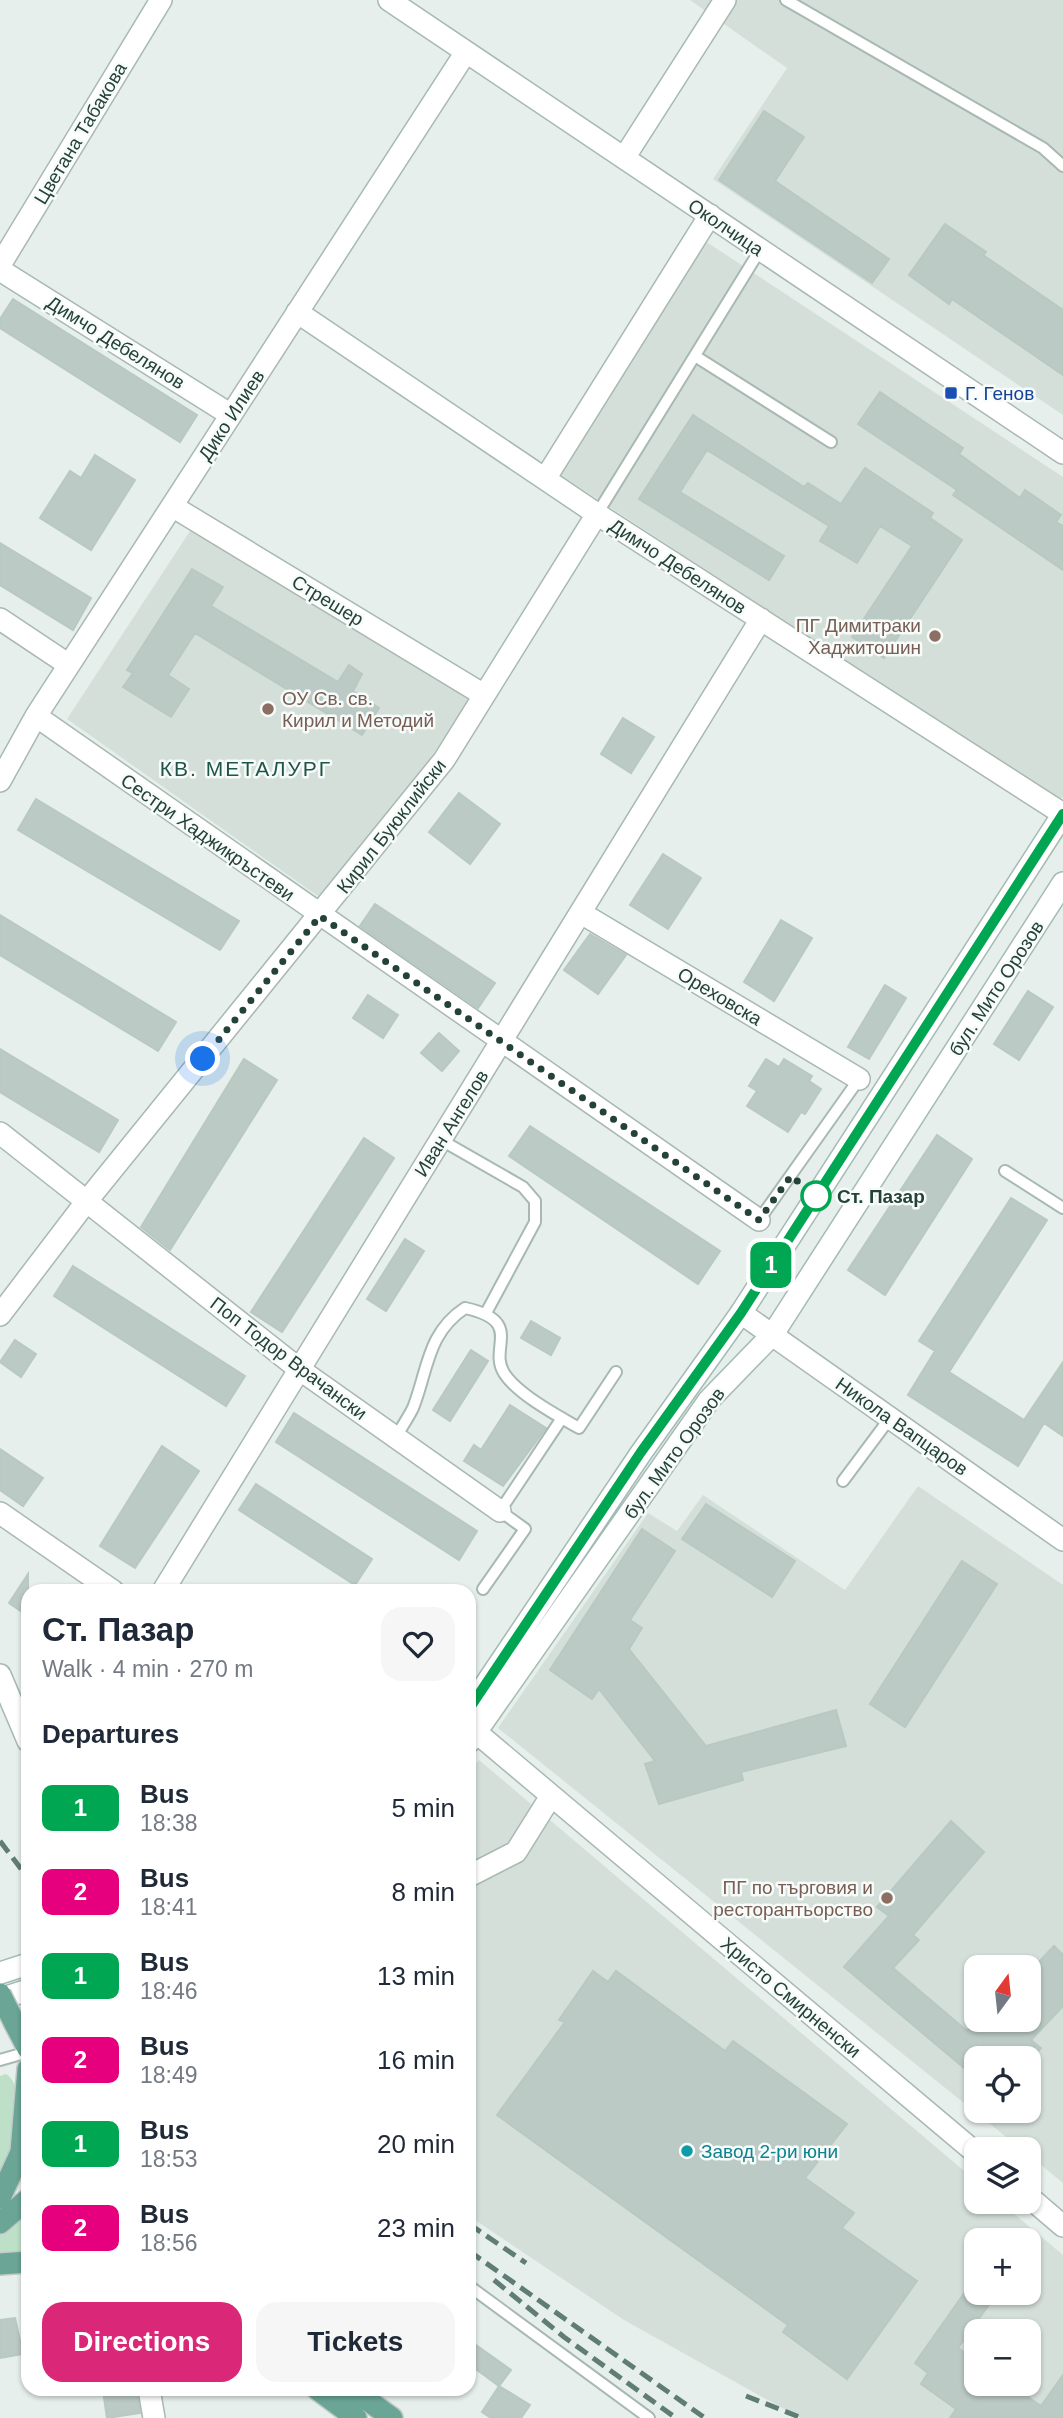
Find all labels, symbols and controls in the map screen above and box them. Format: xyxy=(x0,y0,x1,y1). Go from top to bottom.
street label: Цветана Табакова xyxy=(30,58,131,208)
street label: Околчица xyxy=(684,195,768,260)
street label: Димчо Дебелянов xyxy=(43,291,189,393)
street label: Дико Илиев xyxy=(194,366,269,465)
place label: Г. Генов xyxy=(965,383,1034,404)
marker: Г. Генов xyxy=(943,385,959,401)
street label: Димчо Дебелянов xyxy=(605,514,750,618)
street label: Стрешер xyxy=(288,571,367,630)
place label: ПГ Димитраки Хаджитошин xyxy=(796,615,921,658)
marker: ПГ Димитраки Хаджитошин xyxy=(927,628,943,644)
place label: ОУ Св. св. Кирил и Методий xyxy=(282,688,434,731)
marker: ОУ Св. св. Кирил и Методий xyxy=(260,701,276,717)
street label: Кирил Буюклийски xyxy=(333,755,450,898)
district label: КВ. МЕТАЛУРГ xyxy=(160,757,332,780)
street label: Сестри Хаджикръстеви xyxy=(117,770,298,905)
street label: бул. Мито Орозов xyxy=(945,917,1048,1060)
street label: Ореховска xyxy=(674,963,766,1030)
your location xyxy=(185,1041,220,1076)
street label: Иван Ангелов xyxy=(410,1066,493,1180)
marker: Ст. Пазар xyxy=(801,1181,831,1211)
place label: Ст. Пазар xyxy=(837,1186,925,1207)
line badge: 1 xyxy=(748,1242,794,1288)
text: 1 xyxy=(764,1251,778,1278)
street label: Поп Тодор Врачански xyxy=(206,1293,371,1424)
street label: Никола Вапцаров xyxy=(832,1373,972,1480)
street label: бул. Мито Орозов xyxy=(620,1384,729,1523)
button: heart xyxy=(381,1607,455,1681)
text: Ст. Пазар xyxy=(42,1611,194,1648)
text: Walk · 4 min · 270 m xyxy=(42,1656,253,1682)
text: Departures xyxy=(42,1719,179,1749)
text: Bus xyxy=(140,1779,189,1809)
text: 5 min xyxy=(391,1793,455,1823)
text: 1 xyxy=(74,1794,87,1821)
text: 18:38 xyxy=(140,1810,198,1836)
text: Bus xyxy=(140,1863,189,1893)
text: 8 min xyxy=(391,1877,455,1907)
place label: ПГ по търговия и ресторантьорство xyxy=(713,1877,873,1920)
text: 2 xyxy=(74,1878,87,1905)
marker: ПГ по търговия и ресторантьорство xyxy=(879,1890,895,1906)
text: 18:41 xyxy=(140,1894,198,1920)
street label: Христо Смирненски xyxy=(717,1933,865,2062)
text: Bus xyxy=(140,1947,189,1977)
north arrow xyxy=(964,1955,1041,2032)
map controls xyxy=(964,1955,1041,2396)
text: 13 min xyxy=(377,1961,455,1991)
text: 1 xyxy=(74,1962,87,1989)
text: 18:46 xyxy=(140,1978,198,2004)
text: Bus xyxy=(140,2031,189,2061)
text: 16 min xyxy=(377,2045,455,2075)
text: 2 xyxy=(74,2046,87,2073)
button: locate xyxy=(964,2046,1041,2123)
text: 18:49 xyxy=(140,2062,198,2088)
text: Bus xyxy=(140,2115,189,2145)
text: 20 min xyxy=(377,2129,455,2159)
text: 1 xyxy=(74,2130,87,2157)
button: layers xyxy=(964,2137,1041,2214)
place label: Завод 2-ри юни xyxy=(701,2141,838,2162)
marker: Завод 2-ри юни xyxy=(679,2143,695,2159)
text: 18:53 xyxy=(140,2146,198,2172)
text: Bus xyxy=(140,2199,189,2229)
text: 23 min xyxy=(377,2213,455,2243)
text: 2 xyxy=(74,2214,87,2241)
button: + xyxy=(964,2228,1041,2305)
text: 18:56 xyxy=(140,2230,198,2256)
button: Directions xyxy=(42,2302,242,2382)
button: Tickets xyxy=(256,2302,455,2382)
button: − xyxy=(964,2319,1041,2396)

